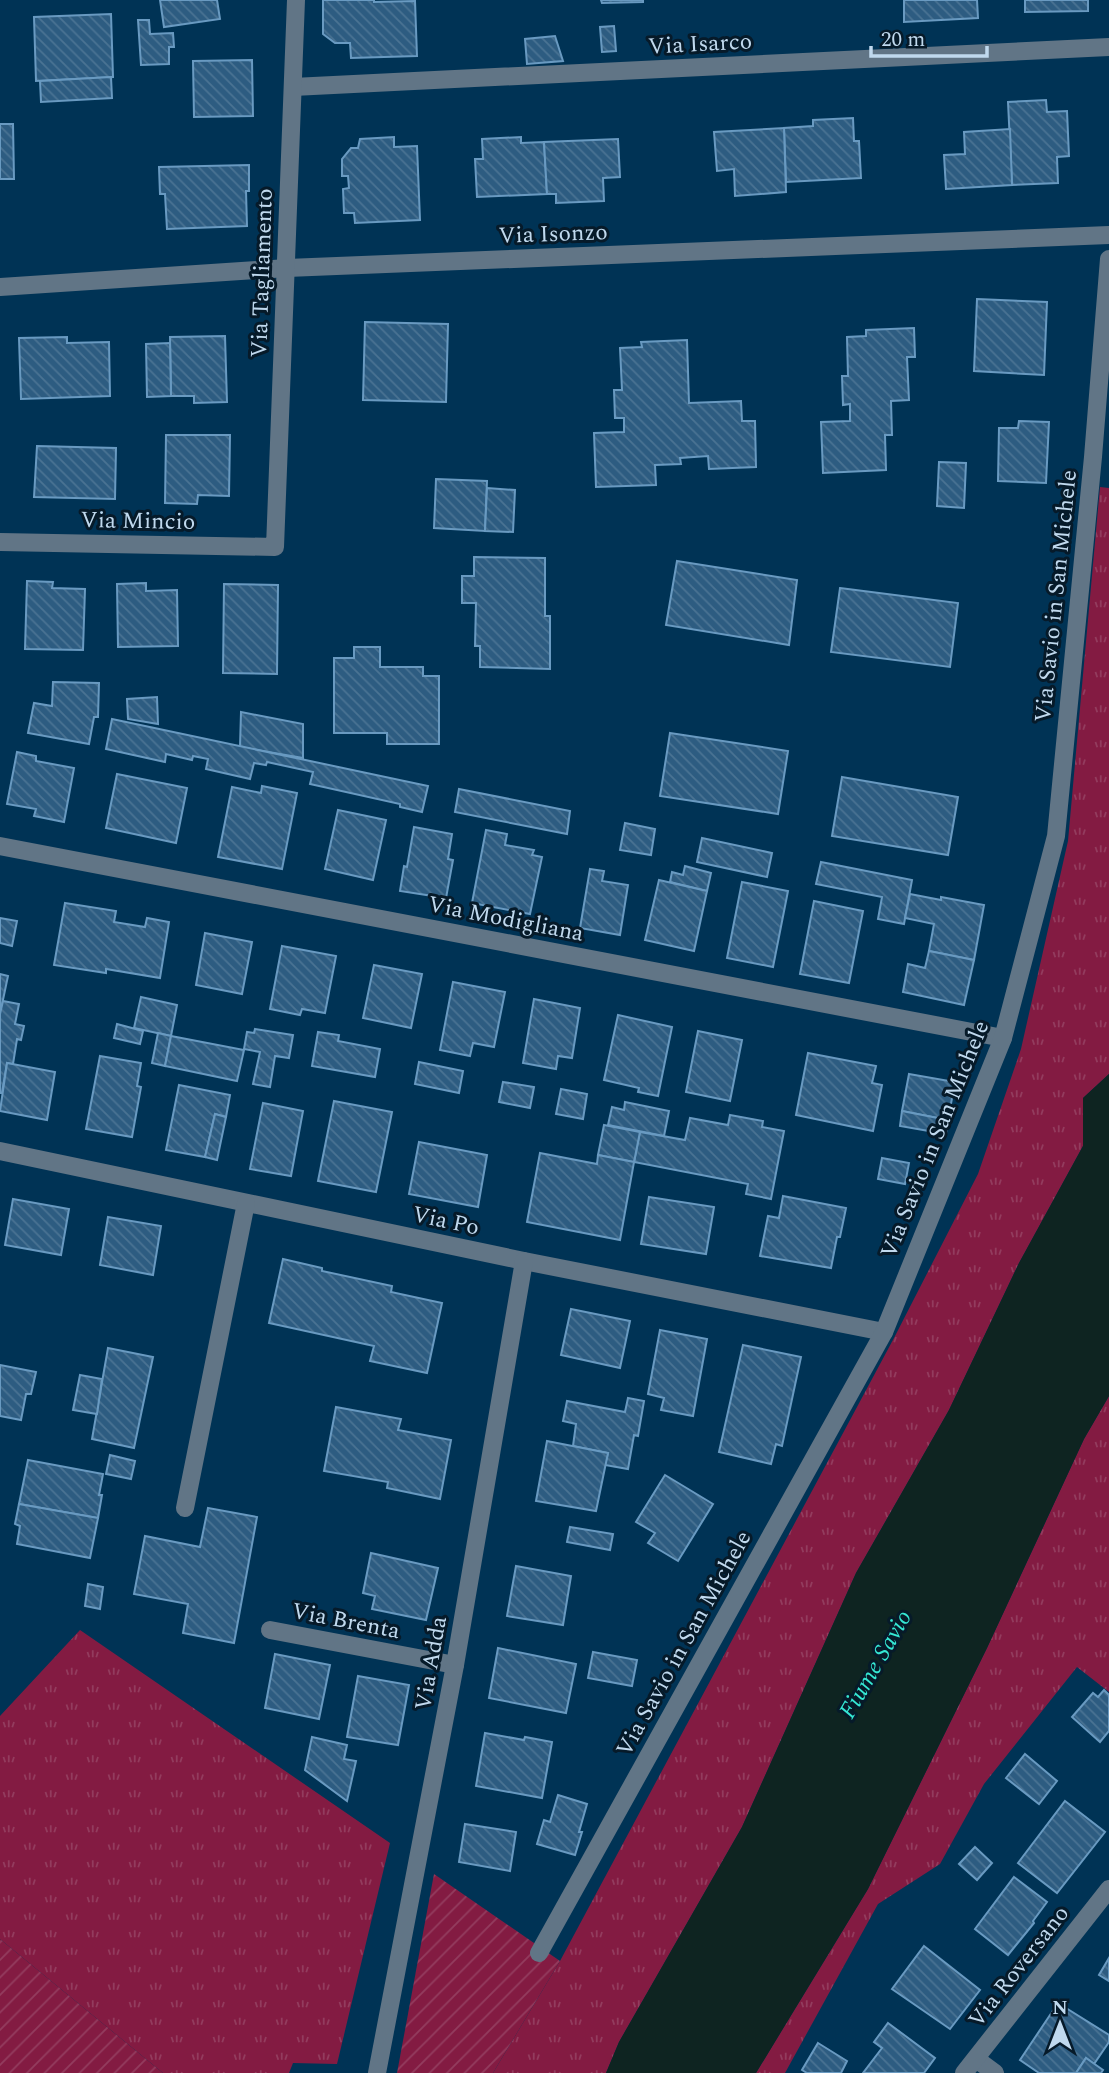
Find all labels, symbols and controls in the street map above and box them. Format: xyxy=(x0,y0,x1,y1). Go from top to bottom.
scale bar xyxy=(871,14,986,58)
street label: Via Isarco xyxy=(647,24,753,65)
text: 20 m xyxy=(881,24,925,56)
street label: Via Tagliamento xyxy=(242,188,283,358)
street label: Via Isonzo xyxy=(498,215,608,254)
street label: Via Savio in San Michele xyxy=(1026,468,1087,724)
street label: Via Mincio xyxy=(80,503,196,540)
street label: Via Modigliana xyxy=(425,887,587,952)
street label: Via Savio in San Michele xyxy=(872,1015,999,1264)
street label: Via Po xyxy=(409,1197,483,1246)
street label: Via Savio in San Michele xyxy=(608,1524,761,1763)
street label: Via Brenta xyxy=(289,1594,403,1649)
water label: Fiume Savio xyxy=(830,1603,922,1726)
street label: Via Adda xyxy=(406,1613,457,1713)
street label: Via Roversano xyxy=(960,1898,1078,2036)
north arrow xyxy=(1025,1989,1095,2059)
text: N xyxy=(1052,1994,1068,2023)

